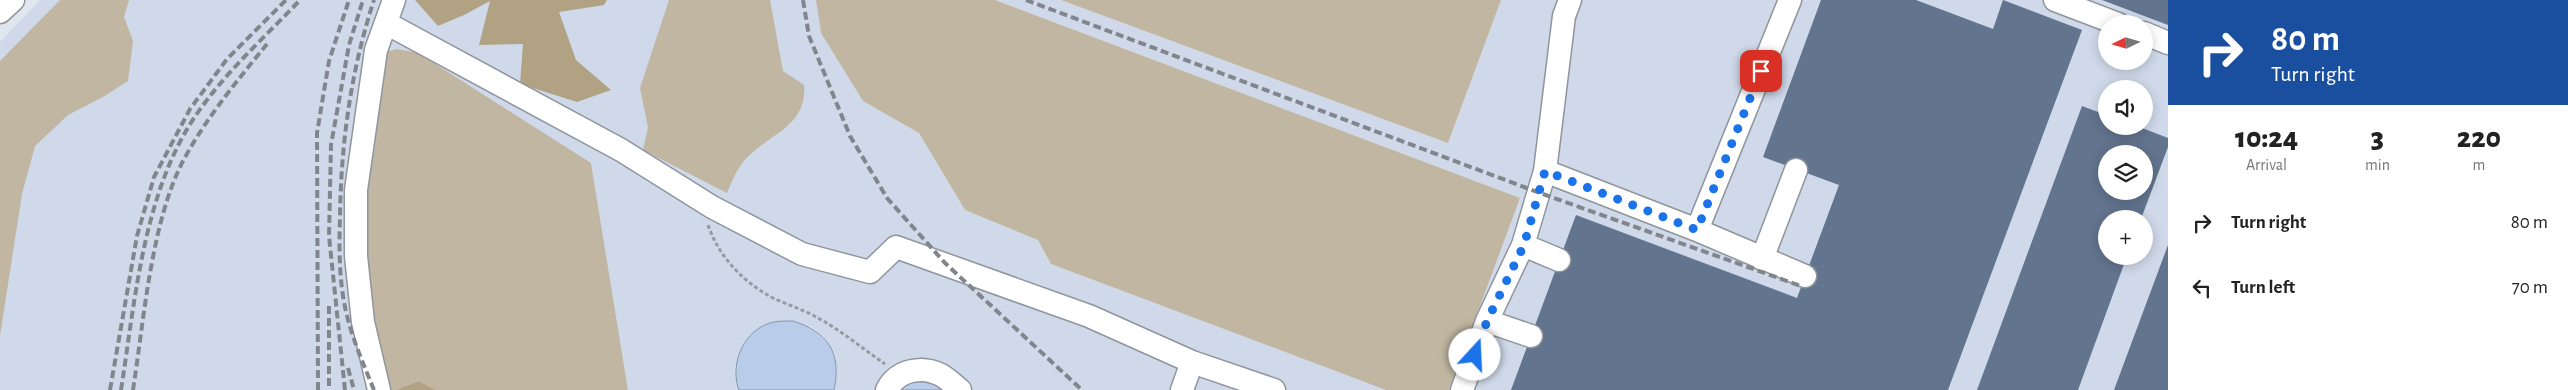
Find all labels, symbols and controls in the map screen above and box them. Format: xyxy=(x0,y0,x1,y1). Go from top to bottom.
north arrow xyxy=(2098,15,2152,70)
map controls xyxy=(2098,15,2153,265)
icon: right xyxy=(2188,20,2253,85)
text: 80 m xyxy=(2271,22,2340,57)
pin xyxy=(1740,50,1782,92)
icon: arrive xyxy=(1747,57,1775,85)
text: Turn right xyxy=(2271,63,2355,85)
button: sound xyxy=(2098,80,2153,135)
text: 10:24 xyxy=(2235,123,2298,153)
text: 3 xyxy=(2371,123,2384,153)
text: 220 xyxy=(2457,123,2501,153)
button: layers xyxy=(2098,145,2153,200)
text: Arrival xyxy=(2246,157,2287,173)
text: min xyxy=(2365,157,2390,173)
text: m xyxy=(2473,157,2485,173)
icon: right xyxy=(2188,209,2216,237)
button: + xyxy=(2098,210,2153,265)
text: Turn right xyxy=(2231,213,2306,232)
text: 80 m xyxy=(2511,213,2548,232)
icon: left xyxy=(2188,274,2216,302)
text: Turn left xyxy=(2231,278,2295,297)
text: 70 m xyxy=(2512,278,2548,297)
position arrow xyxy=(1448,328,1500,380)

